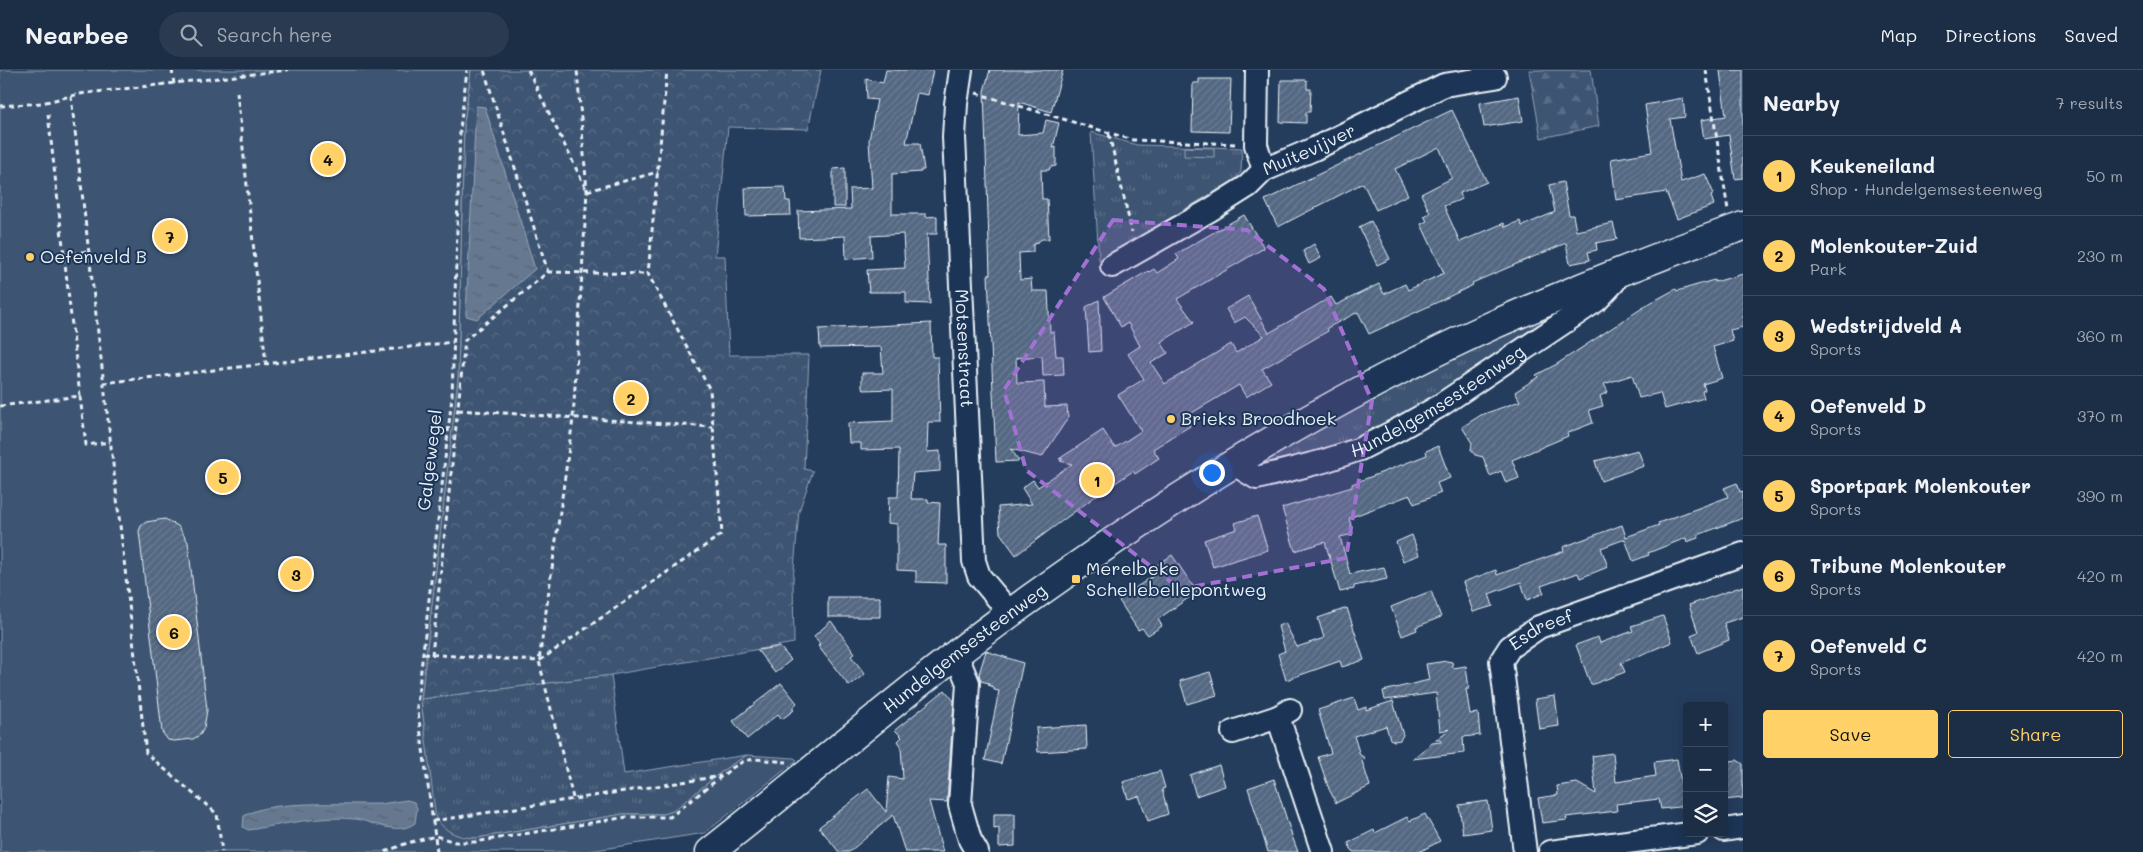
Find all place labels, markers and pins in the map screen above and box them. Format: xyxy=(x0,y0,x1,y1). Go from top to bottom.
pin: 4 xyxy=(312,140,344,178)
pin: 7 xyxy=(154,217,186,255)
place label: Oefenveld B xyxy=(40,244,147,268)
marker: Oefenveld B xyxy=(24,251,36,263)
pin: 2 xyxy=(615,379,647,417)
place label: Brieks Broodhoek xyxy=(1181,406,1336,430)
marker: Brieks Broodhoek xyxy=(1165,413,1177,425)
pin: 5 xyxy=(207,458,239,496)
pin: 1 xyxy=(1081,461,1113,499)
pin: 3 xyxy=(280,555,312,593)
place label: Merelbeke Schellebellepontweg xyxy=(1086,556,1266,601)
marker: Merelbeke Schellebellepontweg xyxy=(1070,573,1082,585)
pin: 6 xyxy=(158,613,190,651)

